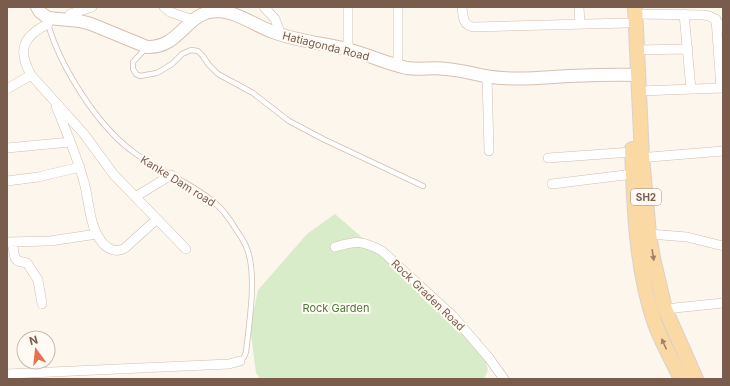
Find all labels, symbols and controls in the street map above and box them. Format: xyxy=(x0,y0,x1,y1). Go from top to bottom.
street label: Hatiagonda Road xyxy=(281,28,371,64)
street label: Kanke Dam road xyxy=(138,152,218,210)
road number: SH2 xyxy=(631,189,661,205)
one-way arrow xyxy=(650,249,656,261)
street label: Rock Graden Road xyxy=(388,256,468,334)
park label: Rock Garden xyxy=(303,301,369,315)
north arrow xyxy=(16,330,56,370)
text: N xyxy=(28,332,39,348)
one-way arrow xyxy=(661,338,667,349)

